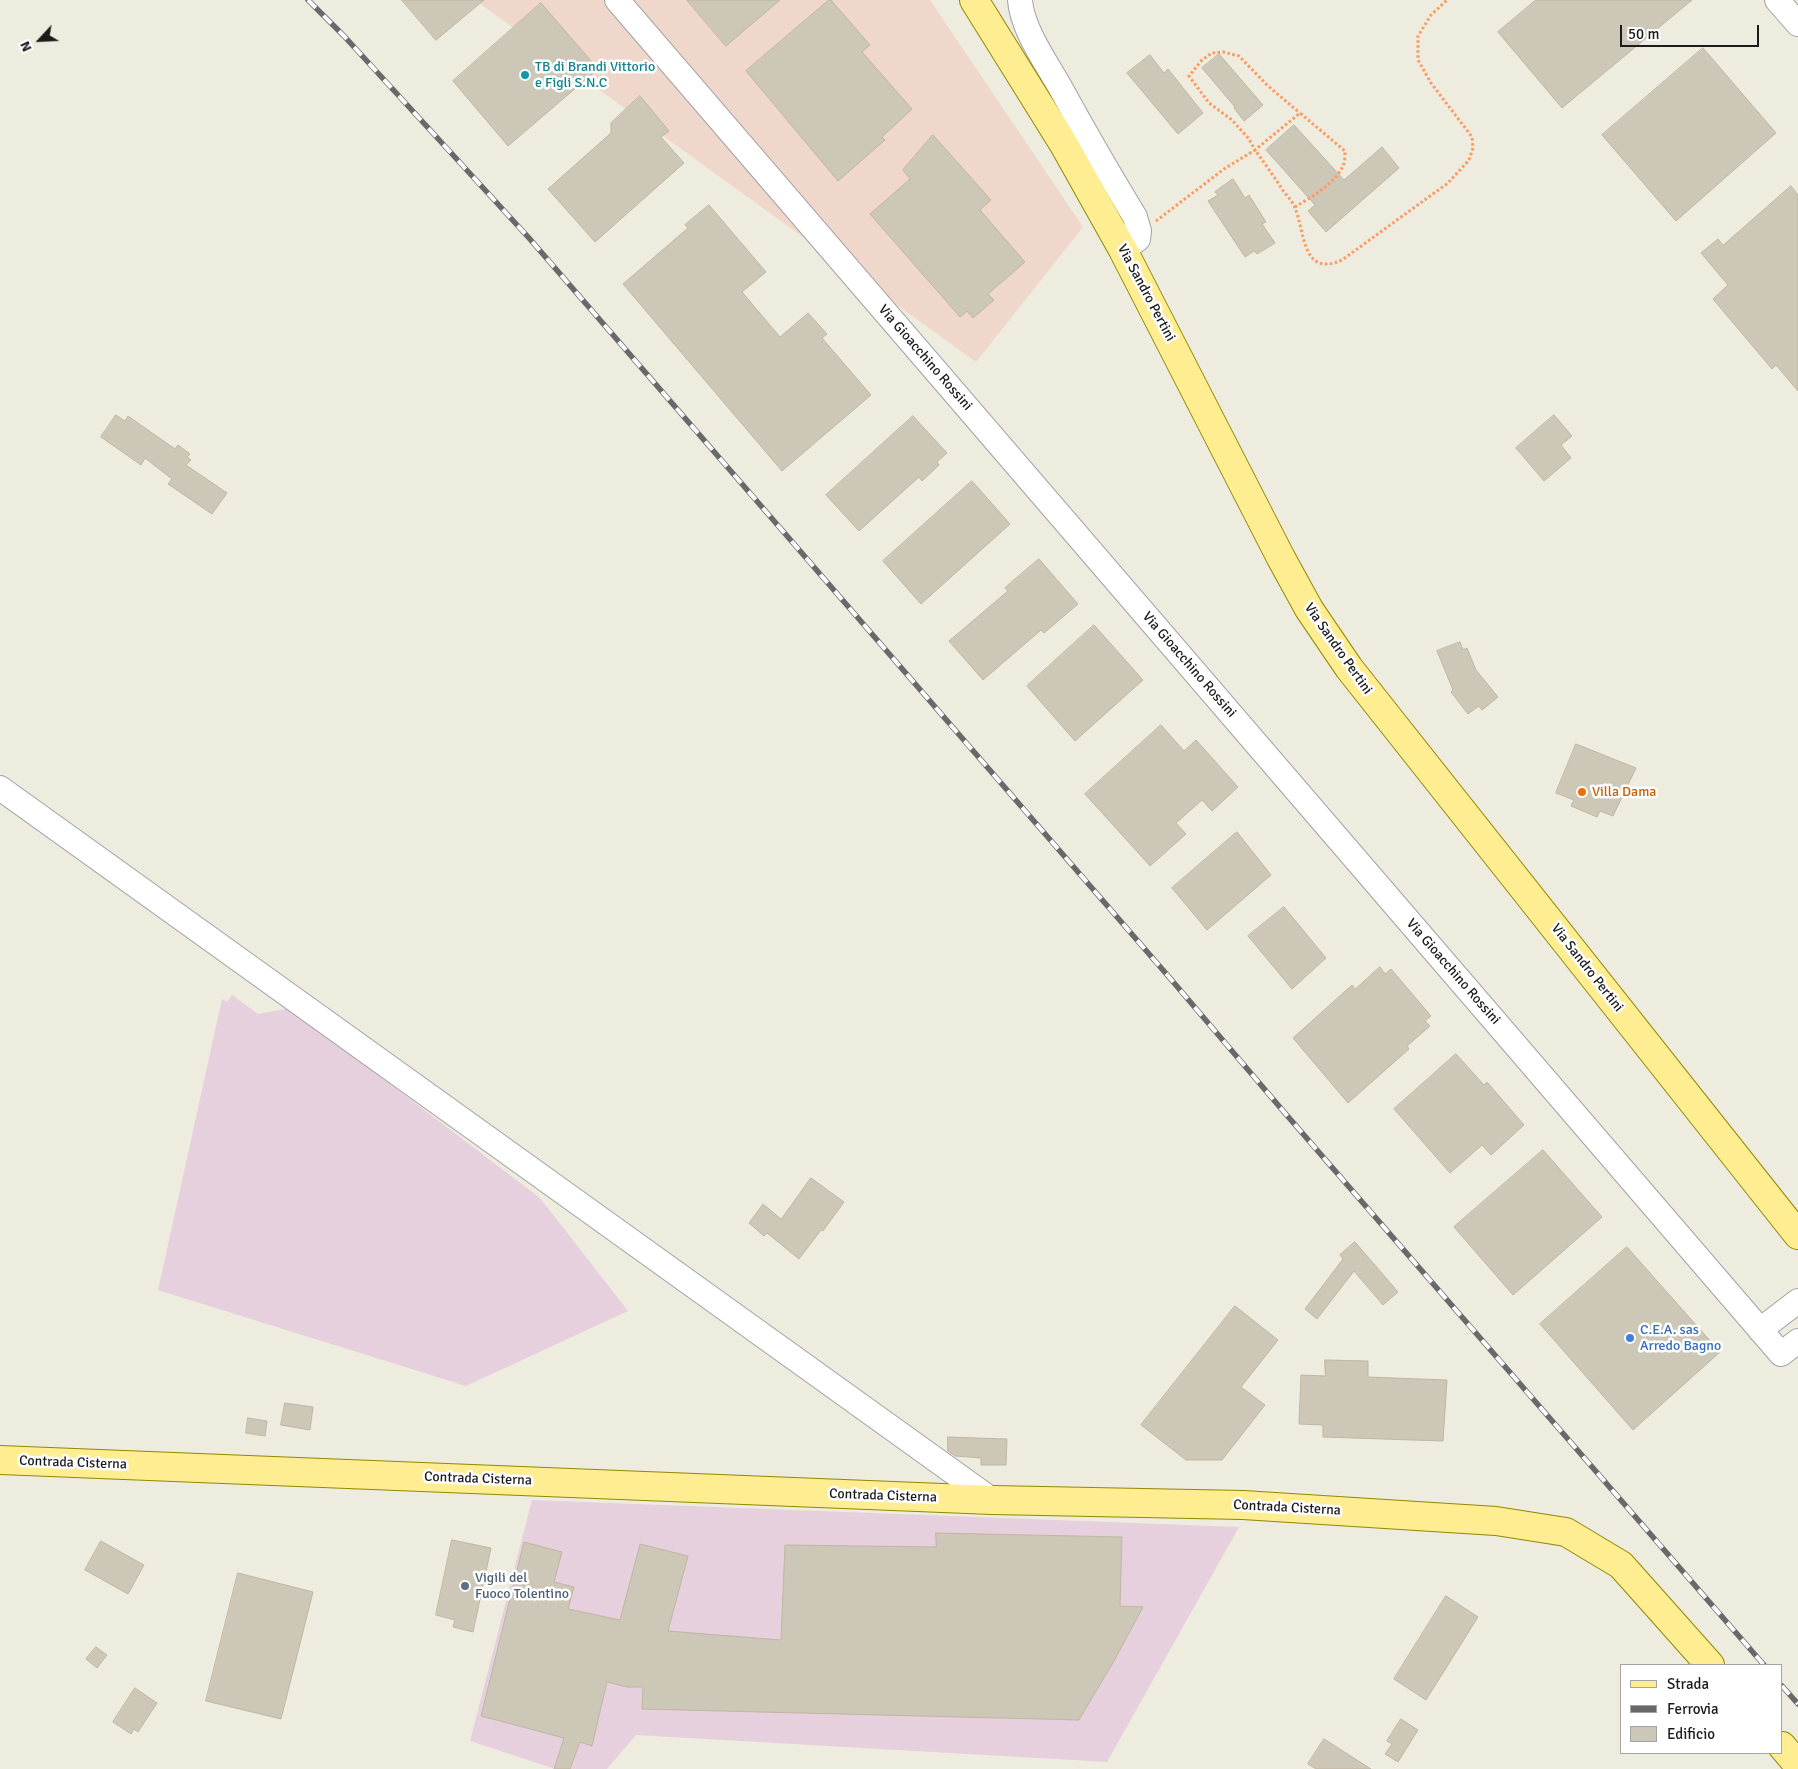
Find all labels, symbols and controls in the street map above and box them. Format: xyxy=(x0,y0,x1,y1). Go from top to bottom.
north arrow xyxy=(15,15,65,65)
scale bar xyxy=(1623,15,1762,47)
text: 50 m xyxy=(1628,25,1659,43)
text: N xyxy=(16,39,36,55)
place label: TB di Brandi Vittorio e Figli S.N.C xyxy=(535,59,655,92)
marker: TB di Brandi Vittorio e Figli S.N.C xyxy=(519,69,531,81)
street label: Via Sandro Pertini xyxy=(1113,242,1179,344)
street label: Via Gioacchino Rossini xyxy=(874,302,976,414)
street label: Via Sandro Pertini xyxy=(1300,600,1376,698)
street label: Via Gioacchino Rossini xyxy=(1138,609,1240,721)
place label: Villa Dama xyxy=(1592,784,1656,800)
marker: Villa Dama xyxy=(1576,786,1588,798)
street label: Via Gioacchino Rossini xyxy=(1402,916,1504,1028)
street label: Via Sandro Pertini xyxy=(1547,920,1627,1016)
place label: C.E.A. sas Arredo Bagno xyxy=(1640,1322,1721,1354)
marker: C.E.A. sas Arredo Bagno xyxy=(1624,1332,1636,1344)
street label: Contrada Cisterna xyxy=(19,1453,127,1473)
street label: Contrada Cisterna xyxy=(424,1469,532,1489)
street label: Contrada Cisterna xyxy=(829,1486,937,1506)
street label: Contrada Cisterna xyxy=(1233,1497,1341,1519)
place label: Vigili del Fuoco Tolentino xyxy=(475,1570,569,1602)
marker: Vigili del Fuoco Tolentino xyxy=(459,1580,471,1592)
legend xyxy=(1620,1664,1783,1754)
text: Strada xyxy=(1667,1675,1709,1693)
text: Ferrovia xyxy=(1667,1700,1719,1718)
text: Edificio xyxy=(1667,1725,1715,1743)

